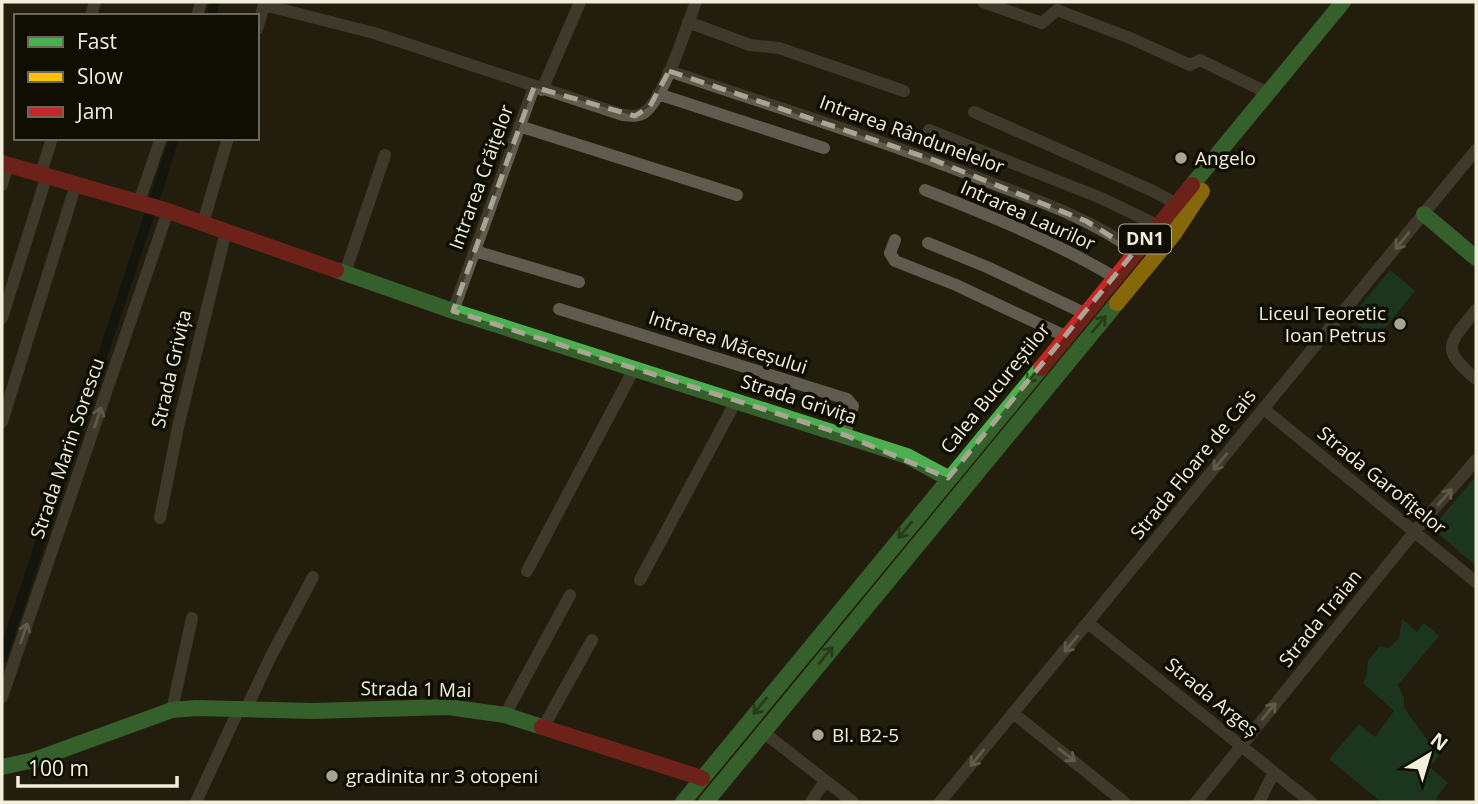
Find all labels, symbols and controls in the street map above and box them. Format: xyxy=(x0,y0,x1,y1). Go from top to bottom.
legend xyxy=(14,14,259,140)
text: Fast xyxy=(77,27,117,55)
text: Slow xyxy=(77,62,123,90)
street label: Intrarea Rândunelelor xyxy=(816,88,1008,180)
text: Jam xyxy=(75,97,114,125)
street label: Intrarea Crăițelor xyxy=(443,101,519,253)
place label: Angelo xyxy=(1195,145,1256,171)
marker: Angelo xyxy=(1173,150,1189,166)
street label: Intrarea Laurilor xyxy=(957,174,1100,256)
road number: DN1 xyxy=(1119,225,1171,254)
one-way arrow xyxy=(1394,232,1410,250)
place label: Liceul Teoretic Ioan Petrus xyxy=(1258,300,1386,348)
street label: Intrarea Măceșului xyxy=(645,304,811,380)
street label: Strada Grivița xyxy=(145,307,197,431)
one-way arrow xyxy=(1091,315,1107,333)
marker: Liceul Teoretic Ioan Petrus xyxy=(1392,316,1408,332)
street label: Calea Bucureștilor xyxy=(934,317,1056,459)
street label: Strada Marin Sorescu xyxy=(24,354,110,542)
one-way arrow xyxy=(1026,365,1041,383)
street label: Strada Grivița xyxy=(738,368,860,430)
street label: Strada Floare de Cais xyxy=(1124,383,1262,545)
one-way arrow xyxy=(93,407,105,429)
street label: Strada Garofițelor xyxy=(1312,420,1452,540)
one-way arrow xyxy=(1212,452,1228,470)
one-way arrow xyxy=(1436,488,1452,506)
one-way arrow xyxy=(897,521,913,539)
street label: Strada Traian xyxy=(1273,564,1367,672)
one-way arrow xyxy=(19,622,31,644)
one-way arrow xyxy=(1063,634,1078,652)
one-way arrow xyxy=(819,646,834,664)
street label: Strada Argeș xyxy=(1160,652,1264,742)
street label: Strada 1 Mai xyxy=(360,675,472,703)
one-way arrow xyxy=(753,697,768,715)
one-way arrow xyxy=(1262,702,1277,720)
north arrow xyxy=(1394,720,1464,790)
place label: Bl. B2-5 xyxy=(832,722,899,748)
marker: Bl. B2-5 xyxy=(810,727,826,743)
text: N xyxy=(1425,727,1454,757)
scale bar xyxy=(18,744,177,788)
one-way arrow xyxy=(969,748,984,766)
one-way arrow xyxy=(1057,748,1076,762)
text: 100 m xyxy=(28,754,89,782)
place label: gradinita nr 3 otopeni xyxy=(346,763,538,789)
marker: gradinita nr 3 otopeni xyxy=(324,768,340,784)

